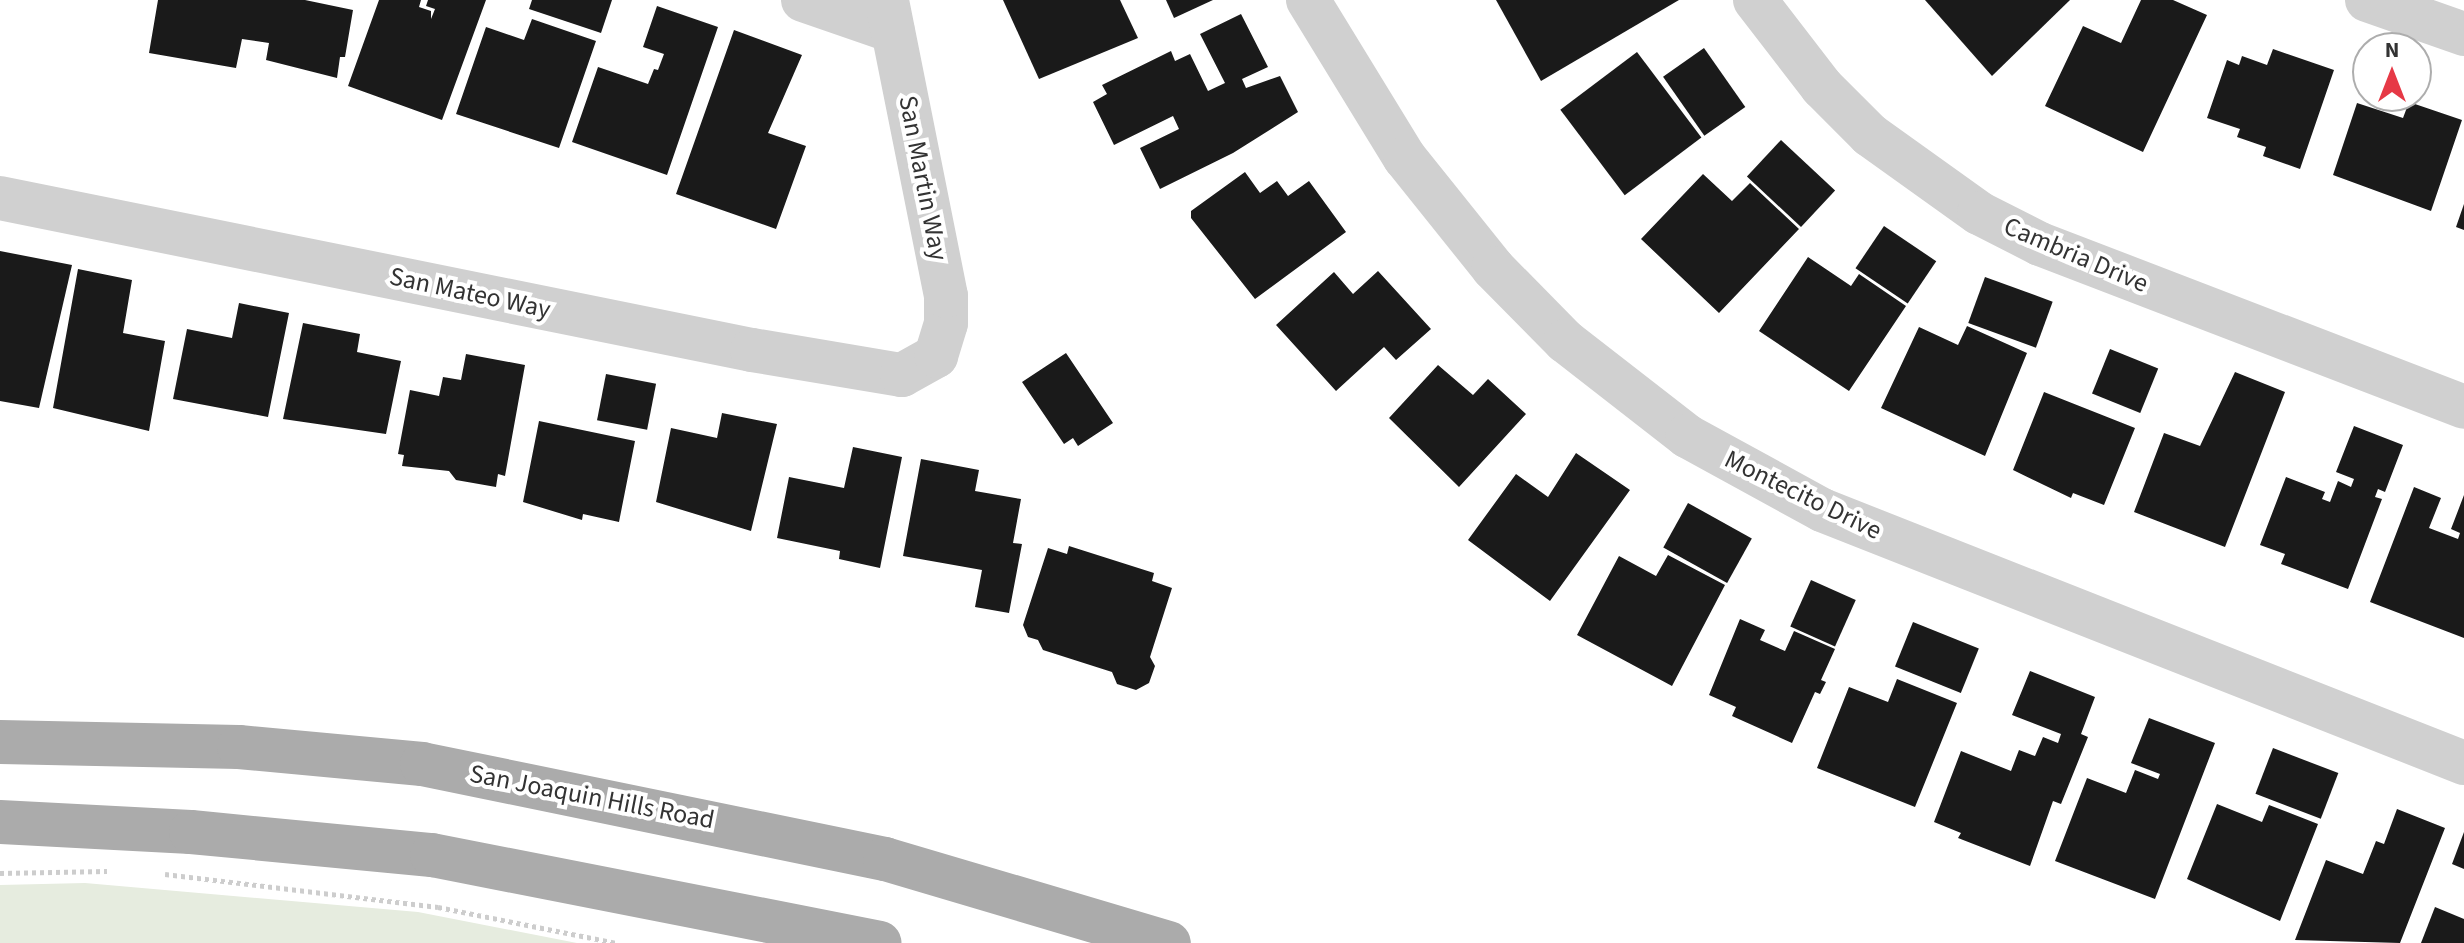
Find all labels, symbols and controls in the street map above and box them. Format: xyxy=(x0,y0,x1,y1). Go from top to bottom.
north arrow xyxy=(2352,32,2432,112)
text: N xyxy=(2385,34,2399,66)
street label: San Martin Way xyxy=(892,93,954,263)
street label: Cambria Drive xyxy=(1999,211,2153,299)
street label: San Mateo Way xyxy=(387,261,553,325)
street label: Montecito Drive xyxy=(1719,444,1887,546)
street label: San Joaquin Hills Road xyxy=(467,758,717,836)

